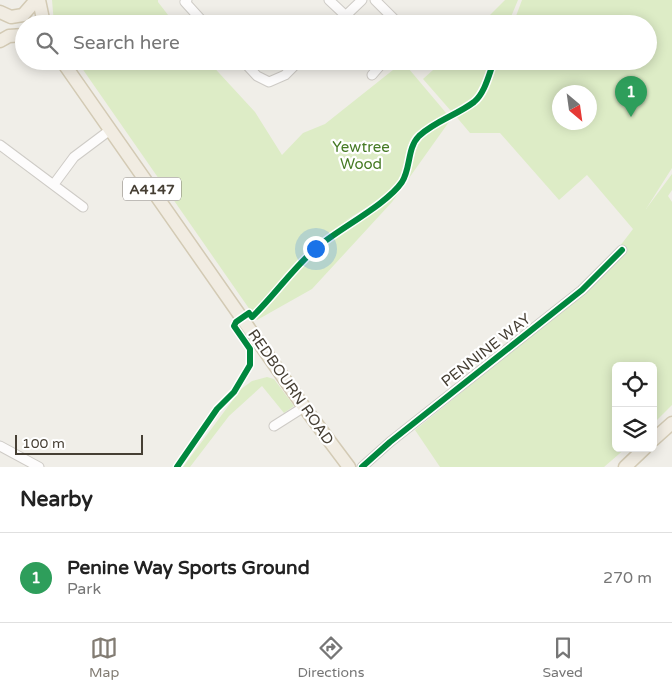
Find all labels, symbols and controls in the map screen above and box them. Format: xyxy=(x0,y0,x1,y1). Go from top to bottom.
search box xyxy=(15,15,657,70)
icon: search xyxy=(33,29,61,57)
text: Search here xyxy=(73,32,180,54)
pin: 1 xyxy=(615,76,647,117)
north arrow xyxy=(552,85,597,130)
park label: Yewtree Wood xyxy=(332,138,390,173)
road number: A4147 xyxy=(123,178,181,200)
your location xyxy=(303,236,329,262)
street label: PENNINE WAY xyxy=(438,309,535,391)
street label: REDBOURN ROAD xyxy=(244,326,338,448)
map controls xyxy=(612,362,657,452)
button: locate xyxy=(612,362,657,407)
button: layers xyxy=(612,407,657,452)
scale bar xyxy=(15,432,142,455)
text: 100 m xyxy=(22,435,65,452)
text: Nearby xyxy=(20,487,93,512)
text: Penine Way Sports Ground xyxy=(67,557,310,579)
text: 1 xyxy=(31,568,41,588)
text: 270 m xyxy=(603,568,652,588)
text: Park xyxy=(67,579,101,599)
tab: Map xyxy=(89,634,119,681)
tab: Directions xyxy=(297,634,364,681)
tab: Saved xyxy=(542,634,583,681)

